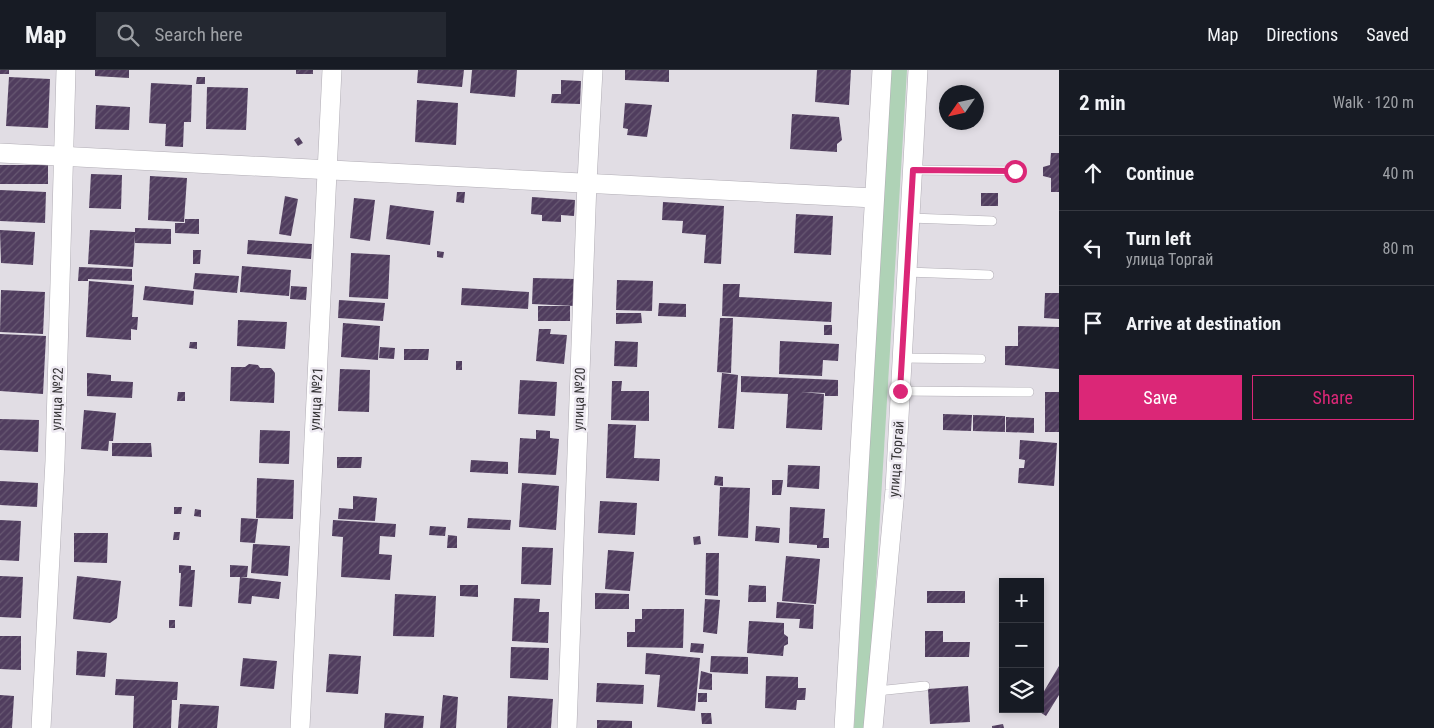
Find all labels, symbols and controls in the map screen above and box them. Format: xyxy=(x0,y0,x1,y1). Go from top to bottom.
search box xyxy=(96,12,446,57)
text: Map xyxy=(25,21,66,49)
icon: search xyxy=(114,21,142,49)
text: Search here xyxy=(154,23,243,46)
text: Map xyxy=(1207,24,1238,45)
text: Directions xyxy=(1266,24,1338,45)
text: Saved xyxy=(1366,24,1409,45)
north arrow xyxy=(939,85,984,130)
text: 2 min xyxy=(1079,91,1126,115)
text: Walk · 120 m xyxy=(1333,93,1414,112)
icon: ahead xyxy=(1079,159,1107,187)
route start xyxy=(1004,160,1027,183)
text: Continue xyxy=(1126,162,1194,185)
text: 40 m xyxy=(1382,164,1414,183)
text: Turn left xyxy=(1126,227,1191,250)
icon: left xyxy=(1079,234,1107,262)
text: 80 m xyxy=(1382,239,1414,258)
text: улица Торгай xyxy=(1126,250,1213,269)
icon: arrive xyxy=(1079,309,1107,337)
text: Arrive at destination xyxy=(1126,312,1281,335)
street label: улица №22 xyxy=(48,367,66,431)
street label: улица №21 xyxy=(306,367,326,431)
street label: улица №20 xyxy=(570,367,588,431)
button: Save xyxy=(1079,375,1242,420)
button: Share xyxy=(1252,375,1414,420)
route end xyxy=(889,380,912,403)
street label: улица Торгай xyxy=(885,420,907,498)
map controls xyxy=(999,578,1044,713)
button: + xyxy=(999,578,1044,623)
button: − xyxy=(999,623,1044,668)
button: layers xyxy=(999,668,1044,713)

